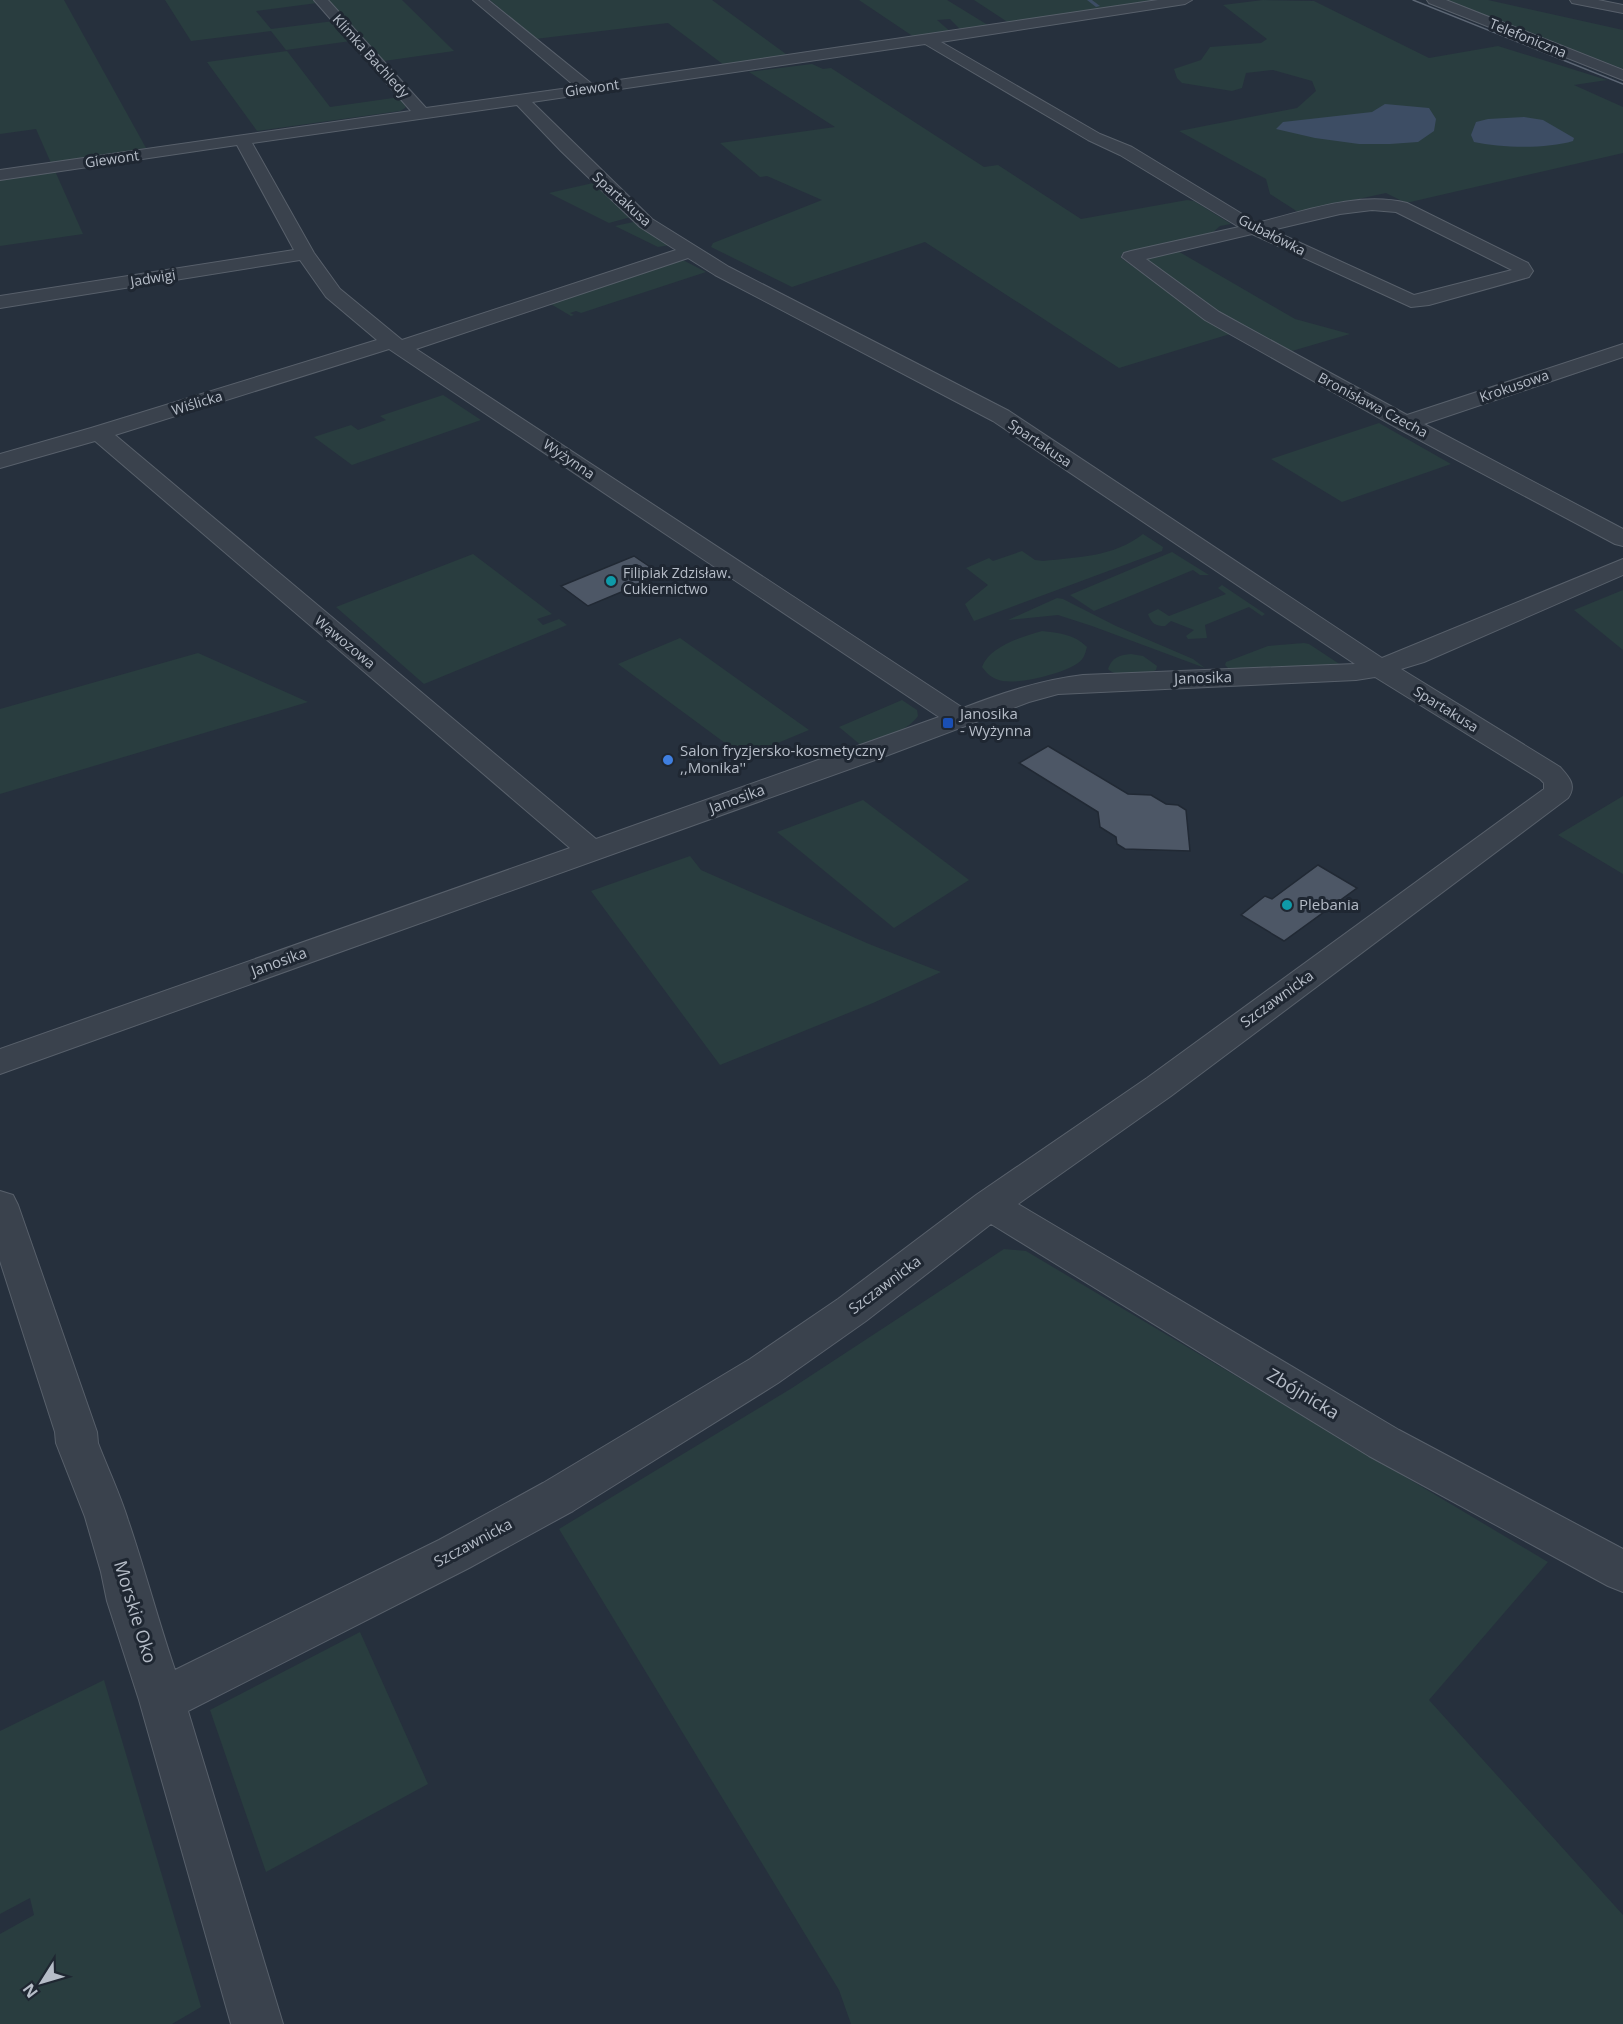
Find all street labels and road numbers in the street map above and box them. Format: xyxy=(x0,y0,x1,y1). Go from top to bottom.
street label: Klimka Bachledy xyxy=(329,10,415,102)
street label: Telefoniczna xyxy=(1487,13,1570,62)
street label: Giewont xyxy=(564,74,620,101)
street label: Giewont xyxy=(84,145,140,172)
street label: Spartakusa xyxy=(589,167,656,230)
street label: Gubałówka xyxy=(1235,210,1309,260)
street label: Jadwigi xyxy=(127,265,177,291)
street label: Krokusowa xyxy=(1477,365,1551,406)
street label: Bronisława Czecha xyxy=(1315,368,1431,442)
street label: Wiślicka xyxy=(169,386,225,419)
street label: Spartakusa xyxy=(1005,414,1076,471)
street label: Wyżynna xyxy=(540,434,599,483)
street label: Wąwozowa xyxy=(311,611,380,673)
street label: Janosika xyxy=(1172,666,1232,688)
street label: Spartakusa xyxy=(1410,681,1482,736)
street label: Janosika xyxy=(704,779,767,818)
street label: Janosika xyxy=(246,942,309,981)
street label: Szczawnicka xyxy=(1236,965,1317,1032)
street label: Szczawnicka xyxy=(844,1250,925,1318)
street label: Zbójnicka xyxy=(1263,1362,1344,1424)
street label: Szczawnicka xyxy=(430,1513,515,1571)
street label: Morskie Oko xyxy=(109,1558,163,1666)

